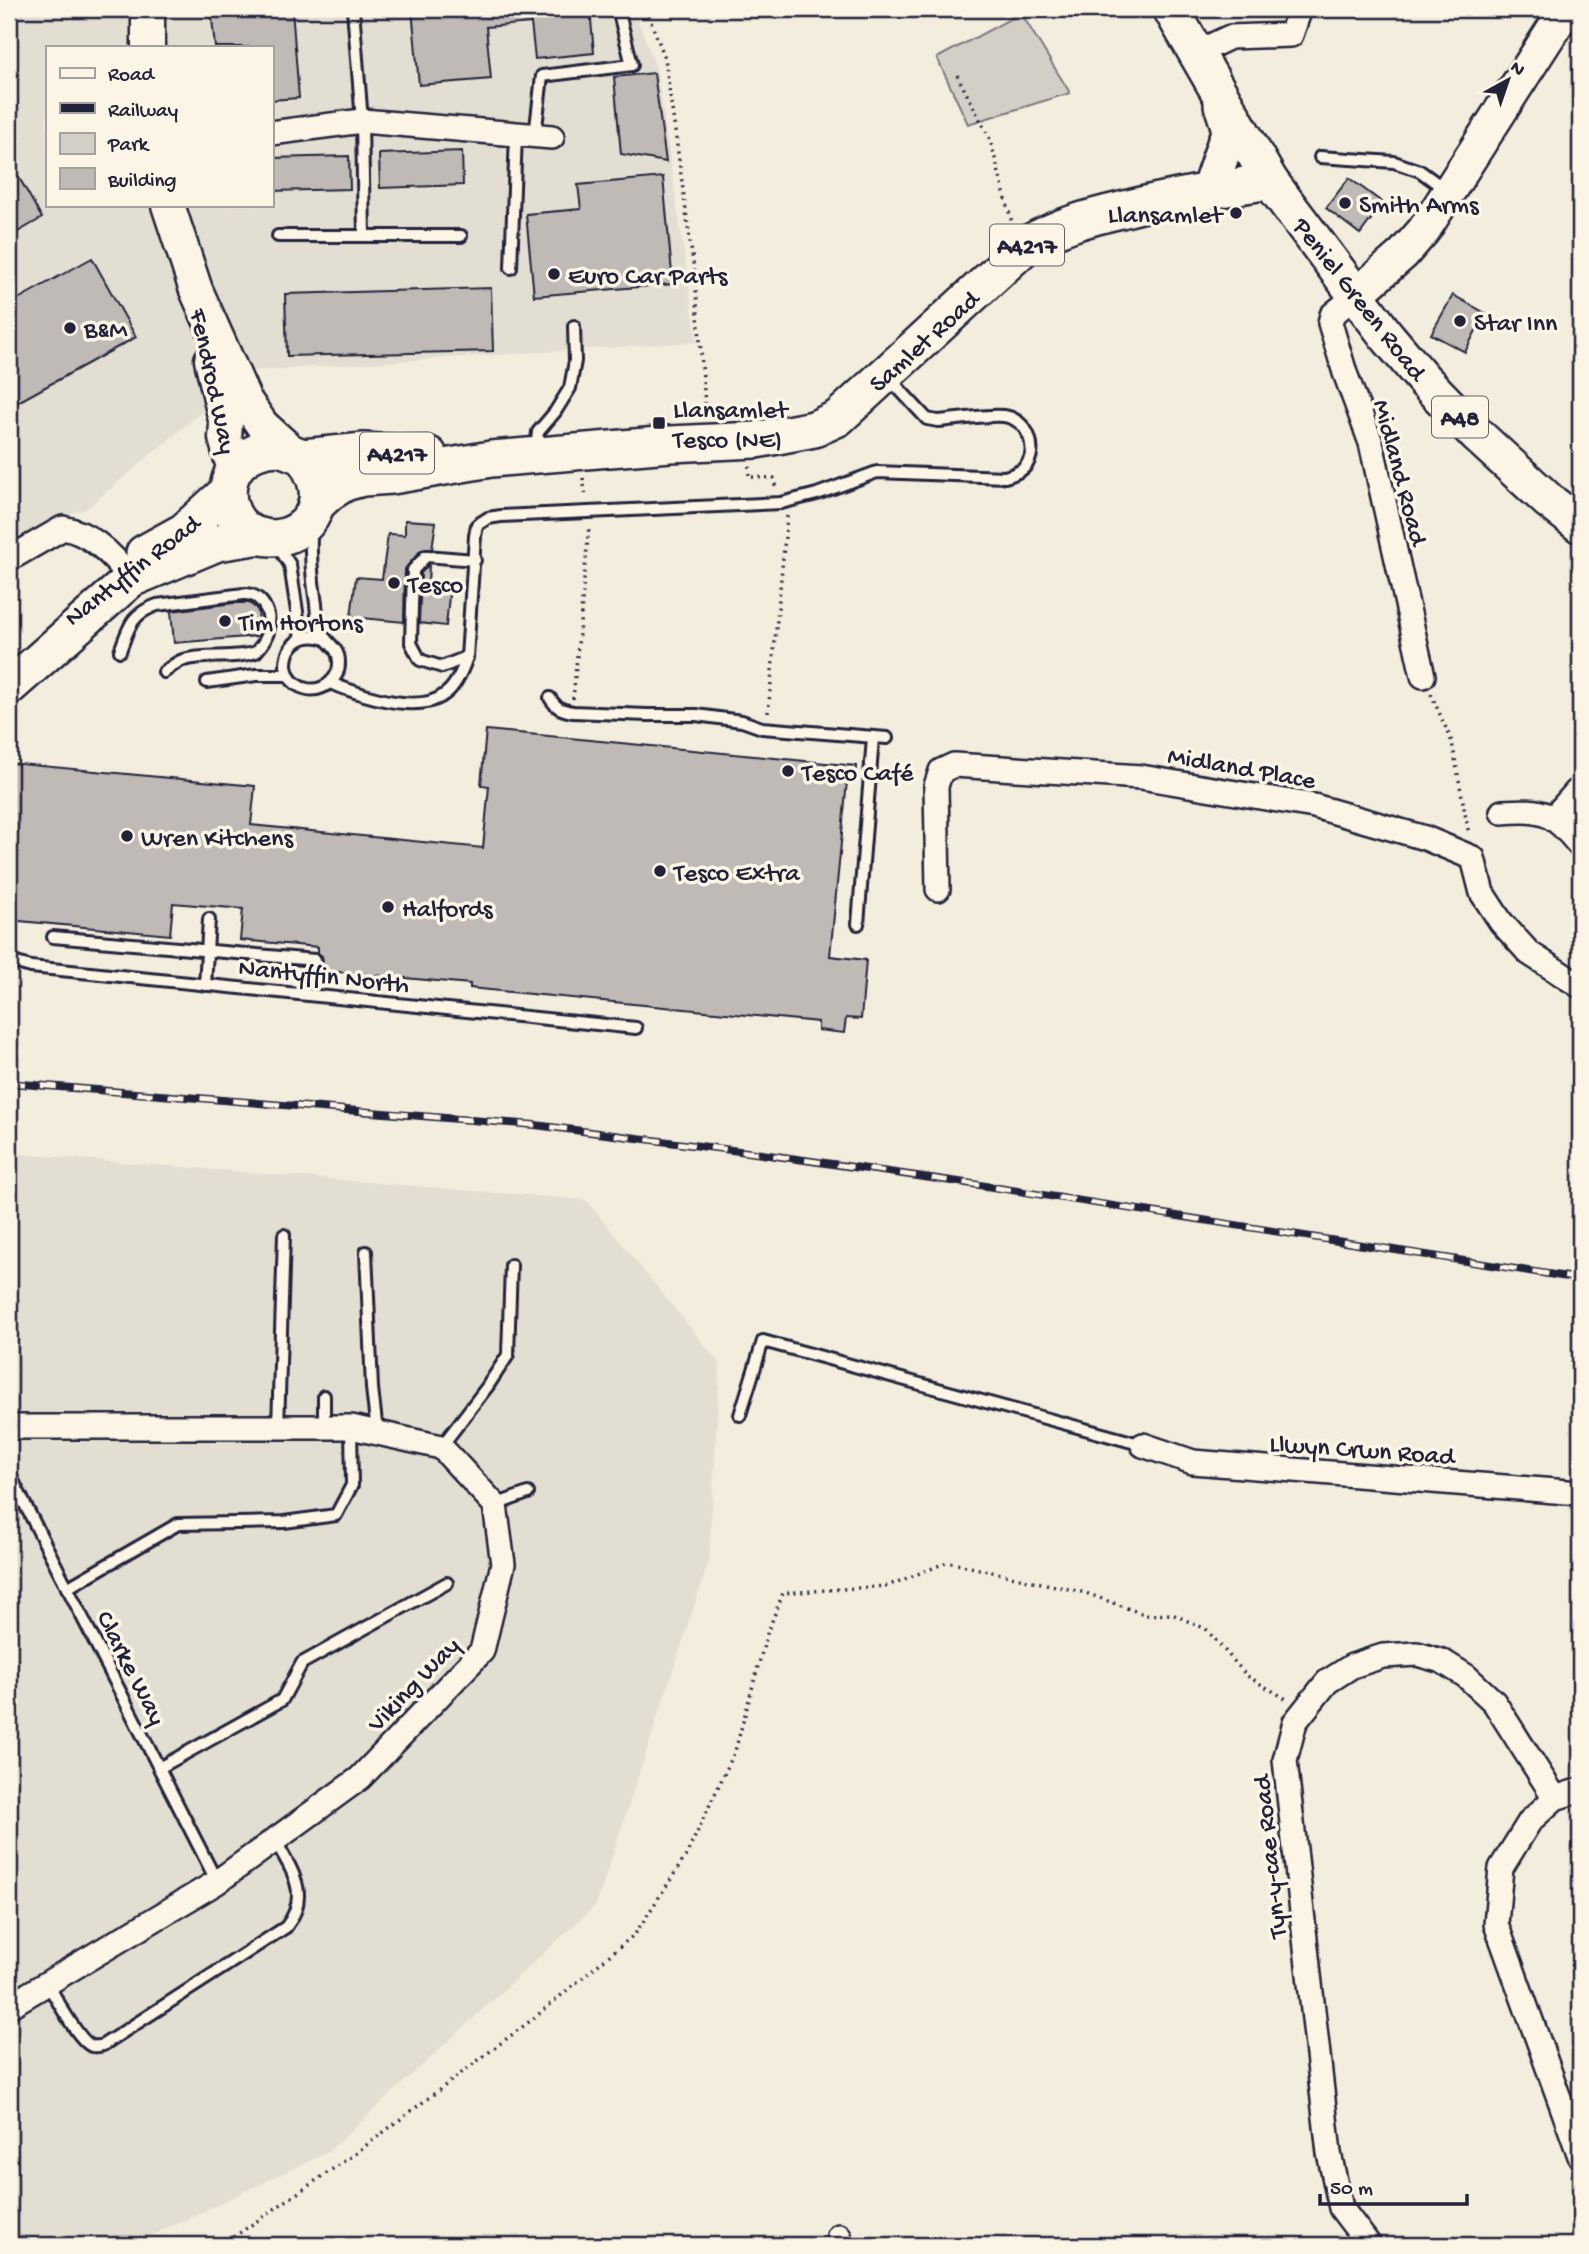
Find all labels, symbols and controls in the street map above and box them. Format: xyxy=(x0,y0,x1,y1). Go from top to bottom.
legend xyxy=(46,46,273,206)
north arrow xyxy=(1474,46,1544,116)
text: N xyxy=(1505,57,1529,82)
text: Road xyxy=(108,64,156,89)
text: Railway xyxy=(108,100,178,125)
text: Park xyxy=(107,134,151,159)
text: Building xyxy=(107,170,177,195)
place label: Smith Arms xyxy=(1359,192,1480,223)
marker: Smith Arms xyxy=(1337,195,1353,211)
place label: Llansamlet xyxy=(1108,202,1224,233)
marker: Llansamlet xyxy=(1228,205,1244,221)
street label: Peniel Green Road xyxy=(1283,212,1432,390)
road number: A4217 xyxy=(990,224,1064,266)
place label: Euro Car Parts xyxy=(568,263,729,294)
marker: Euro Car Parts xyxy=(546,266,562,282)
street label: Samlet Road xyxy=(864,285,989,401)
street label: Fendrod Way xyxy=(180,305,241,458)
place label: Star Inn xyxy=(1474,310,1558,341)
marker: Star Inn xyxy=(1452,313,1468,329)
place label: B&M xyxy=(83,317,128,348)
marker: B&M xyxy=(62,320,78,336)
road number: A48 xyxy=(1432,396,1488,438)
place label: Llansamlet Tesco (NE) xyxy=(671,397,790,458)
street label: Midland Road xyxy=(1363,397,1432,551)
marker: Llansamlet Tesco (NE) xyxy=(651,415,667,431)
road number: A4217 xyxy=(360,432,434,474)
street label: Nantyffin Road xyxy=(60,509,209,635)
place label: Tesco xyxy=(406,572,463,603)
marker: Tesco xyxy=(386,575,402,591)
place label: Tim Hortons xyxy=(237,610,364,641)
marker: Tim Hortons xyxy=(217,613,233,629)
street label: Midland Place xyxy=(1165,742,1318,799)
place label: Tesco Café xyxy=(800,760,914,791)
marker: Tesco Café xyxy=(780,763,796,779)
place label: Wren Kitchens xyxy=(141,825,294,856)
marker: Wren Kitchens xyxy=(119,828,135,844)
place label: Tesco Extra xyxy=(672,860,801,891)
marker: Tesco Extra xyxy=(652,863,668,879)
place label: Halfords xyxy=(402,896,494,927)
marker: Halfords xyxy=(380,899,396,915)
street label: Nantyffin North xyxy=(237,954,410,1003)
street label: Llwyn Crwn Road xyxy=(1268,1431,1457,1475)
street label: Clarke Way xyxy=(87,1607,171,1731)
street label: Viking Way xyxy=(362,1632,468,1741)
street label: Tyn-y-cae Road xyxy=(1248,1772,1297,1942)
scale bar xyxy=(1320,2163,1466,2207)
text: 50 m xyxy=(1330,2178,1373,2203)

